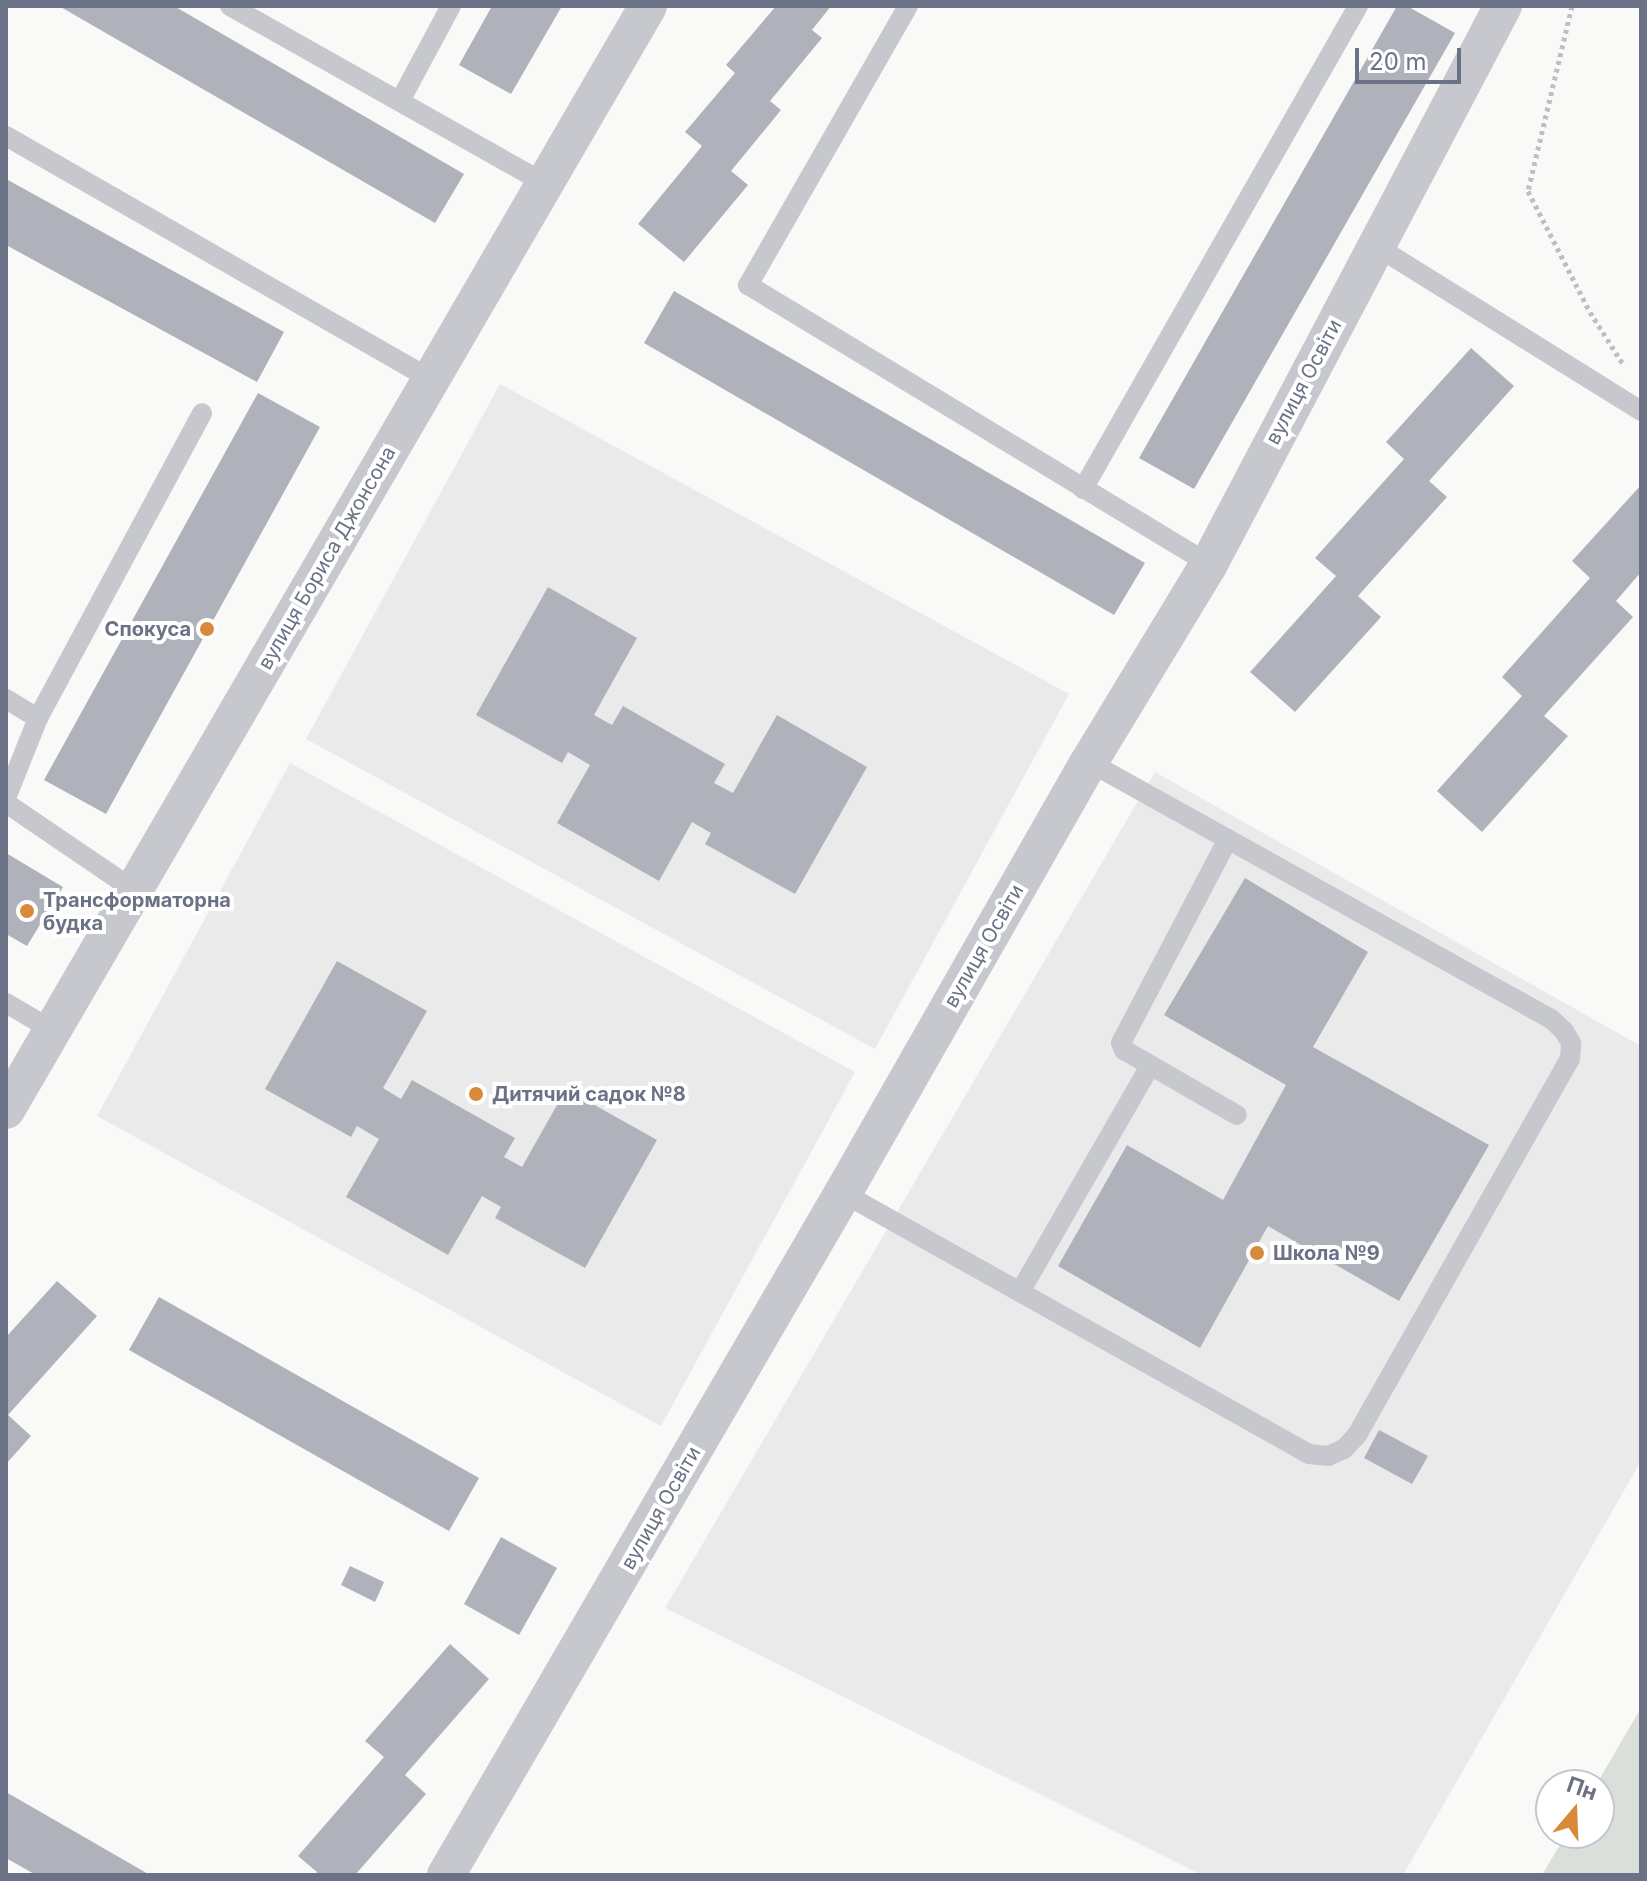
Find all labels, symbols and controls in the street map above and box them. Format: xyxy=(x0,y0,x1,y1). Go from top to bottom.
scale bar xyxy=(1359,32,1465,82)
text: 20 m xyxy=(1369,47,1427,76)
street label: вулиця Освіти xyxy=(1261,315,1347,449)
street label: вулиця Бориса Джонсона xyxy=(253,442,401,674)
place label: Спокуса xyxy=(105,617,191,641)
marker: Спокуса xyxy=(198,620,216,638)
street label: вулиця Освіти xyxy=(939,880,1029,1012)
place label: Трансформаторна будка xyxy=(43,888,231,935)
marker: Трансформаторна будка xyxy=(18,902,36,920)
place label: Дитячий садок №8 xyxy=(492,1082,686,1106)
marker: Дитячий садок №8 xyxy=(467,1085,485,1103)
place label: Школа №9 xyxy=(1273,1241,1380,1265)
marker: Школа №9 xyxy=(1248,1244,1266,1262)
street label: вулиця Освіти xyxy=(616,1442,706,1574)
north arrow xyxy=(1535,1769,1615,1849)
text: Пн xyxy=(1564,1771,1601,1805)

